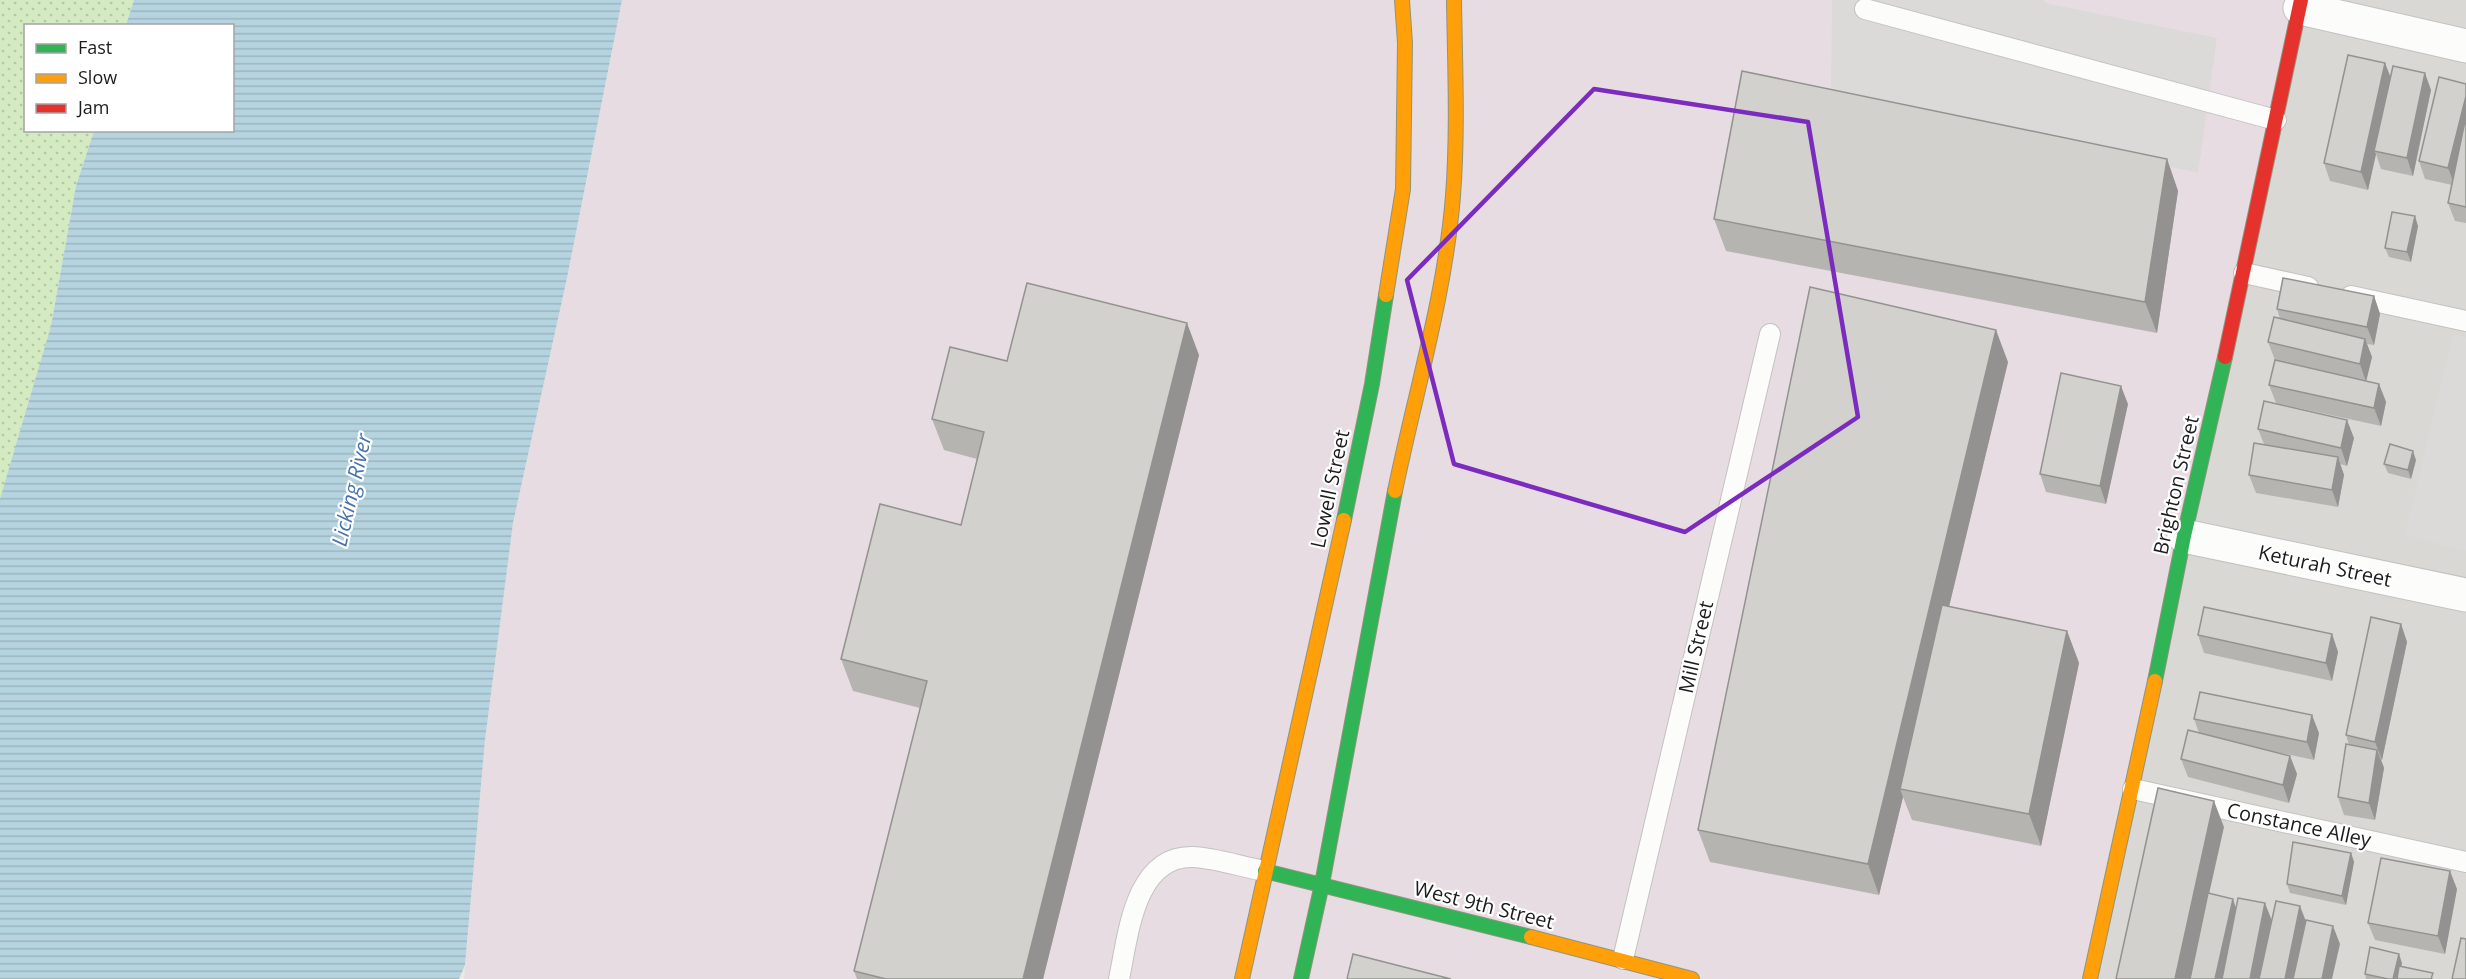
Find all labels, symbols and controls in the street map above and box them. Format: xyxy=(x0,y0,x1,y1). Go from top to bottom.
legend xyxy=(24,24,234,132)
text: Fast xyxy=(78,35,112,59)
text: Slow xyxy=(78,65,117,89)
text: Jam xyxy=(76,95,110,119)
street label: Brighton Street xyxy=(2146,413,2205,557)
street label: Lowell Street xyxy=(1304,427,1355,551)
water label: Licking River xyxy=(324,430,378,549)
street label: Keturah Street xyxy=(2256,538,2394,593)
street label: Mill Street xyxy=(1672,598,1719,696)
street label: Constance Alley xyxy=(2224,796,2375,853)
street label: West 9th Street xyxy=(1411,874,1557,935)

